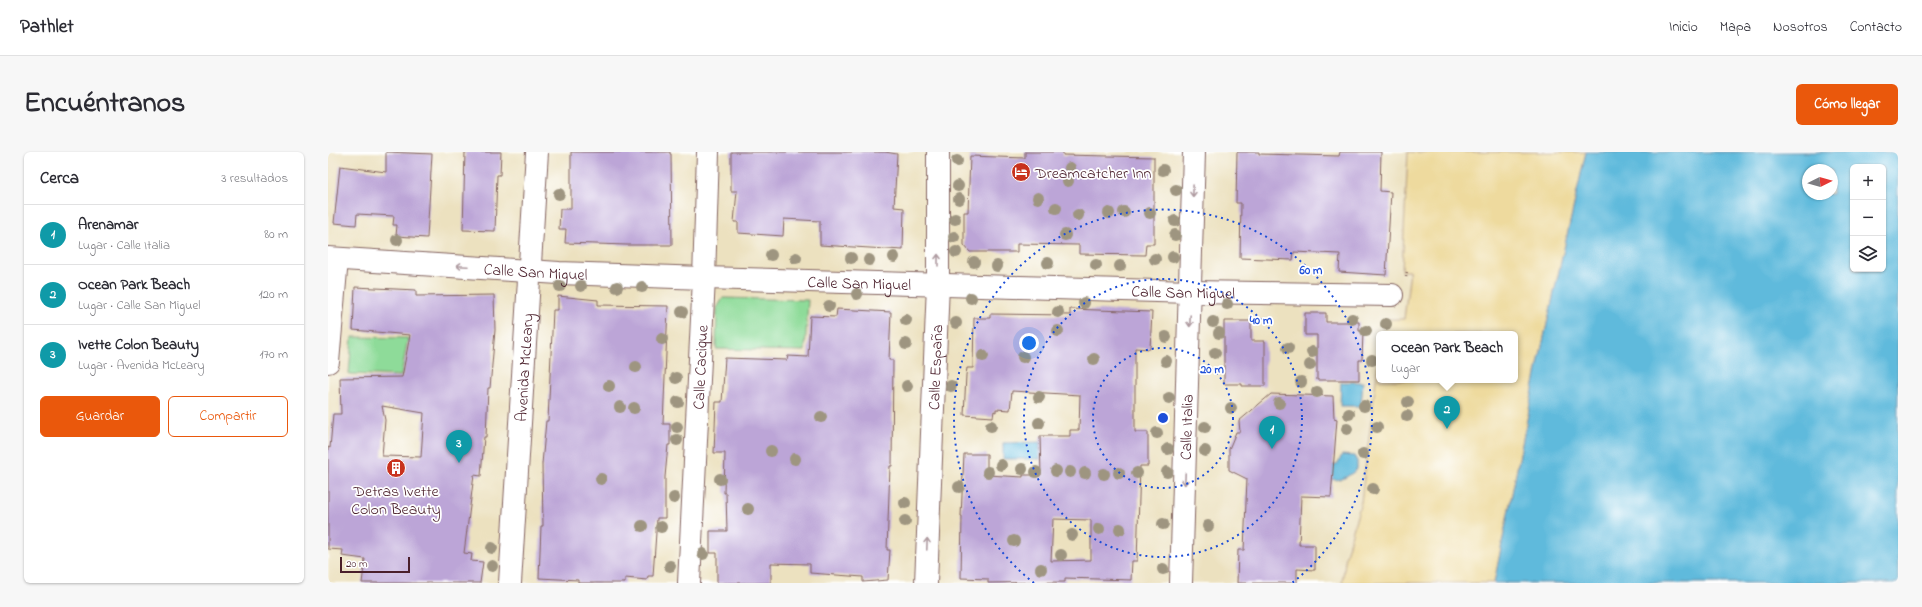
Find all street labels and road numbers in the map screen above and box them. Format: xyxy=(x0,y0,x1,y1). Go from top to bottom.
street label: Calle San Miguel xyxy=(483,258,588,288)
street label: Calle San Miguel xyxy=(807,271,912,298)
street label: Calle San Miguel xyxy=(1131,280,1235,307)
street label: Avenida McLeary xyxy=(510,313,541,422)
street label: Calle Cacique xyxy=(688,324,716,410)
street label: Calle España xyxy=(923,324,950,411)
street label: Calle Italia xyxy=(1175,394,1201,461)

